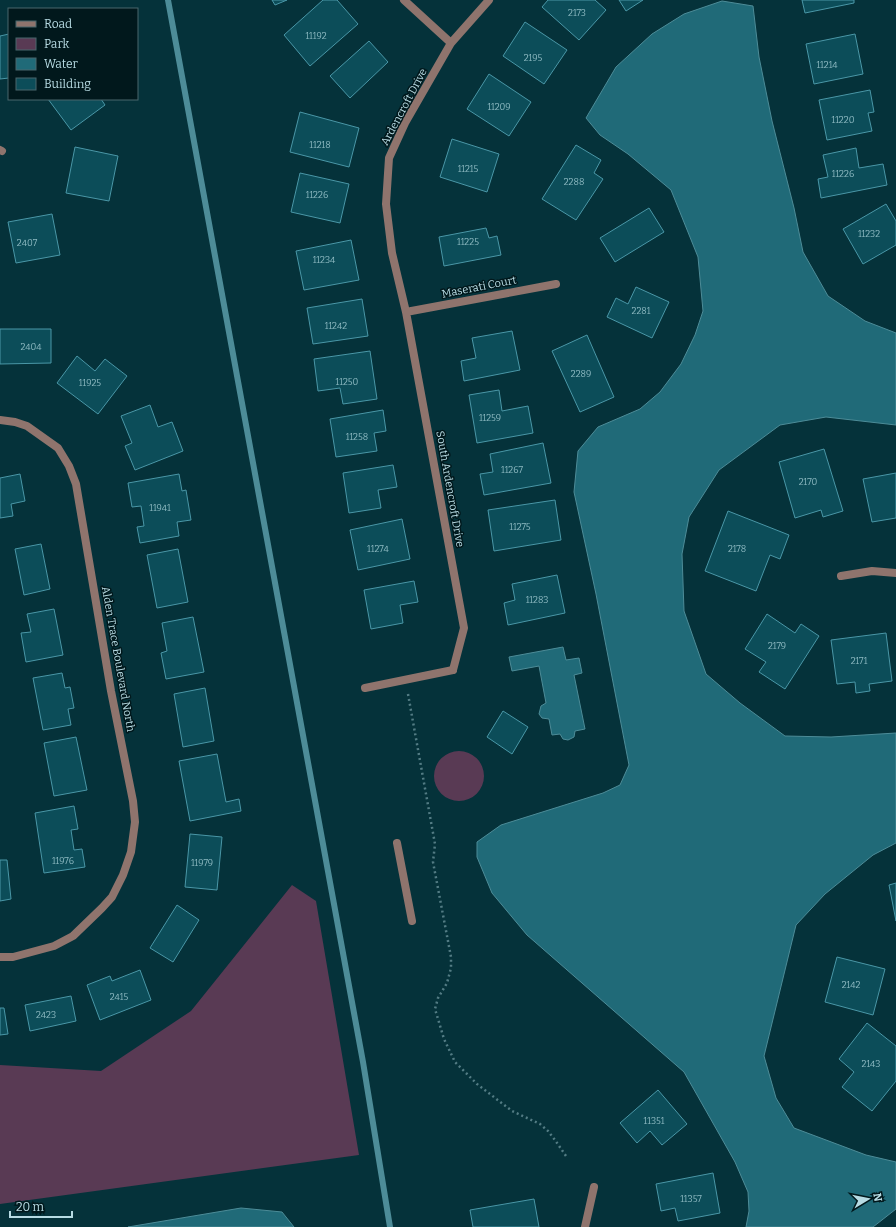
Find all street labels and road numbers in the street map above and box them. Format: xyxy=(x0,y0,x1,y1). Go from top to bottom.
street label: Ardencroft Drive xyxy=(378,66,430,148)
street label: Maserati Court xyxy=(441,273,517,301)
street label: South Ardencroft Drive xyxy=(433,430,467,548)
street label: Alden Trace Boulevard North xyxy=(99,585,137,733)

